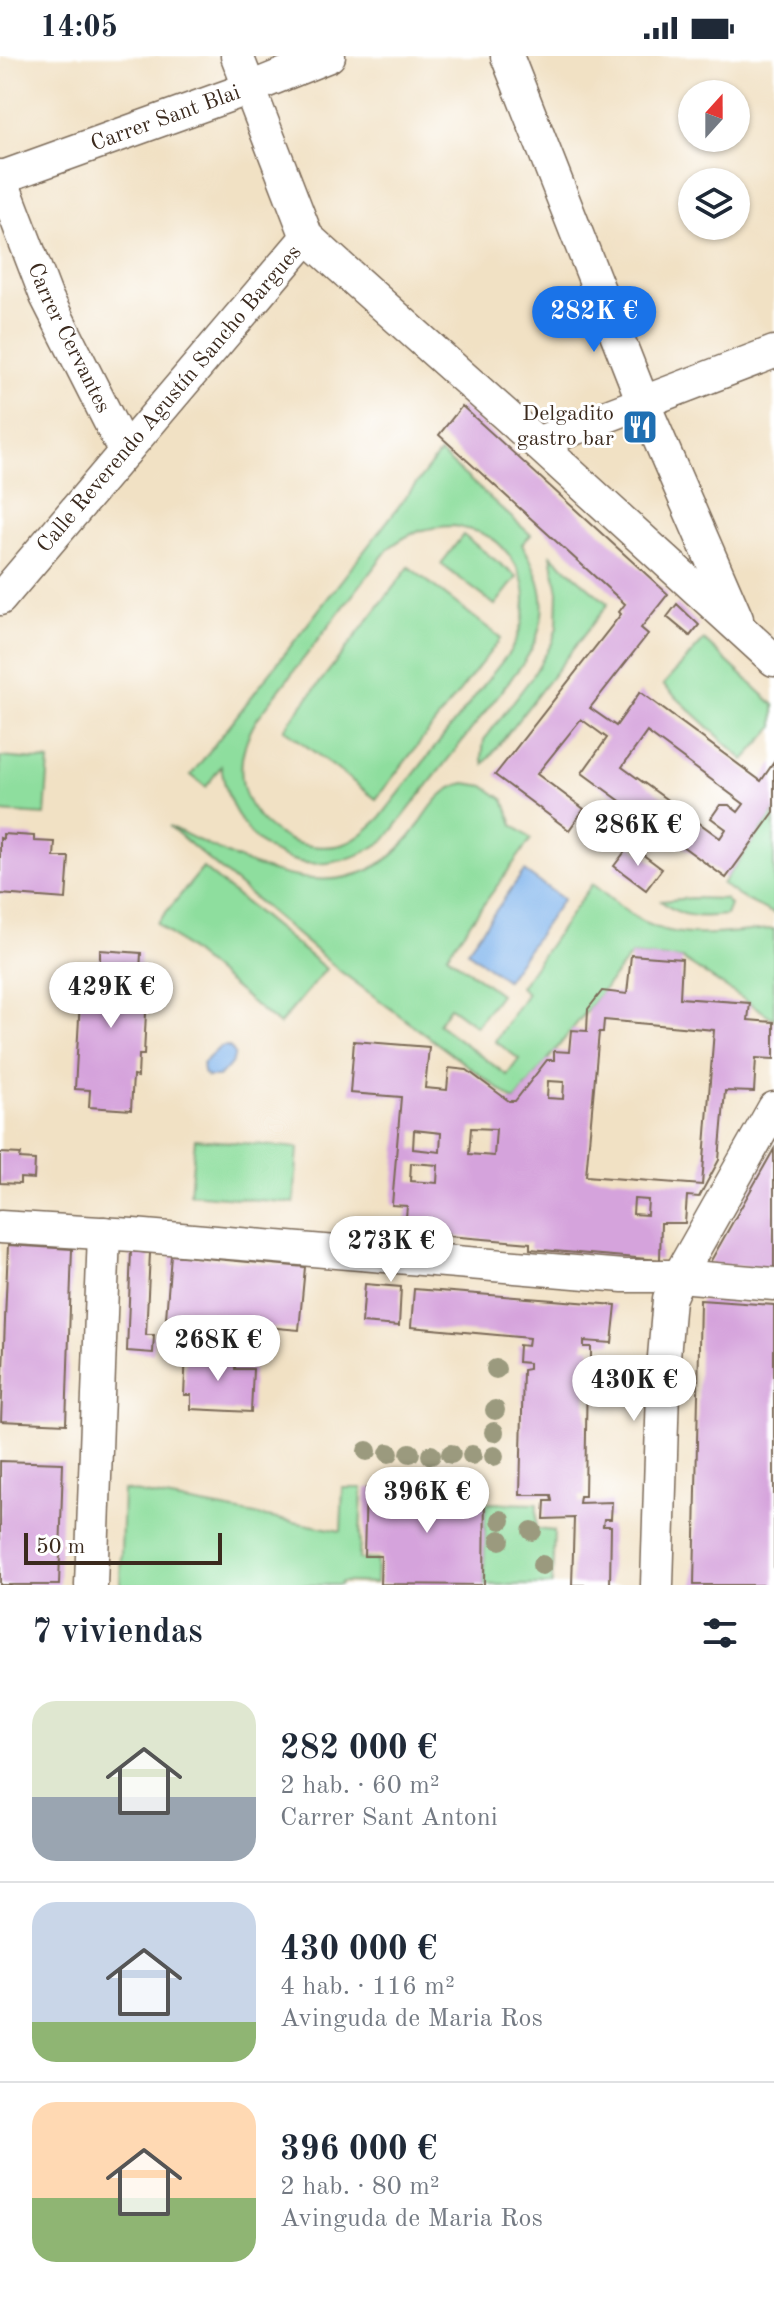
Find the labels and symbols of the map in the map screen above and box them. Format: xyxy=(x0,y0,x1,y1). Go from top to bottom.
north arrow xyxy=(678,80,750,152)
street label: Carrer Sant Blai xyxy=(88,81,243,155)
street label: Calle Reverendo Agustín Sancho Bargues xyxy=(33,241,306,557)
street label: Carrer Cervantes xyxy=(23,260,114,417)
pin: 282K € xyxy=(529,286,659,354)
place label: Delgadito gastro bar xyxy=(517,403,614,450)
restaurant icon: Delgadito gastro bar xyxy=(621,408,659,446)
pin: 286K € xyxy=(573,800,703,868)
pin: 429K € xyxy=(46,962,176,1030)
pin: 273K € xyxy=(326,1216,456,1284)
pin: 268K € xyxy=(153,1315,283,1383)
pin: 430K € xyxy=(569,1355,699,1423)
pin: 396K € xyxy=(362,1467,492,1535)
scale bar xyxy=(24,1529,222,1565)

